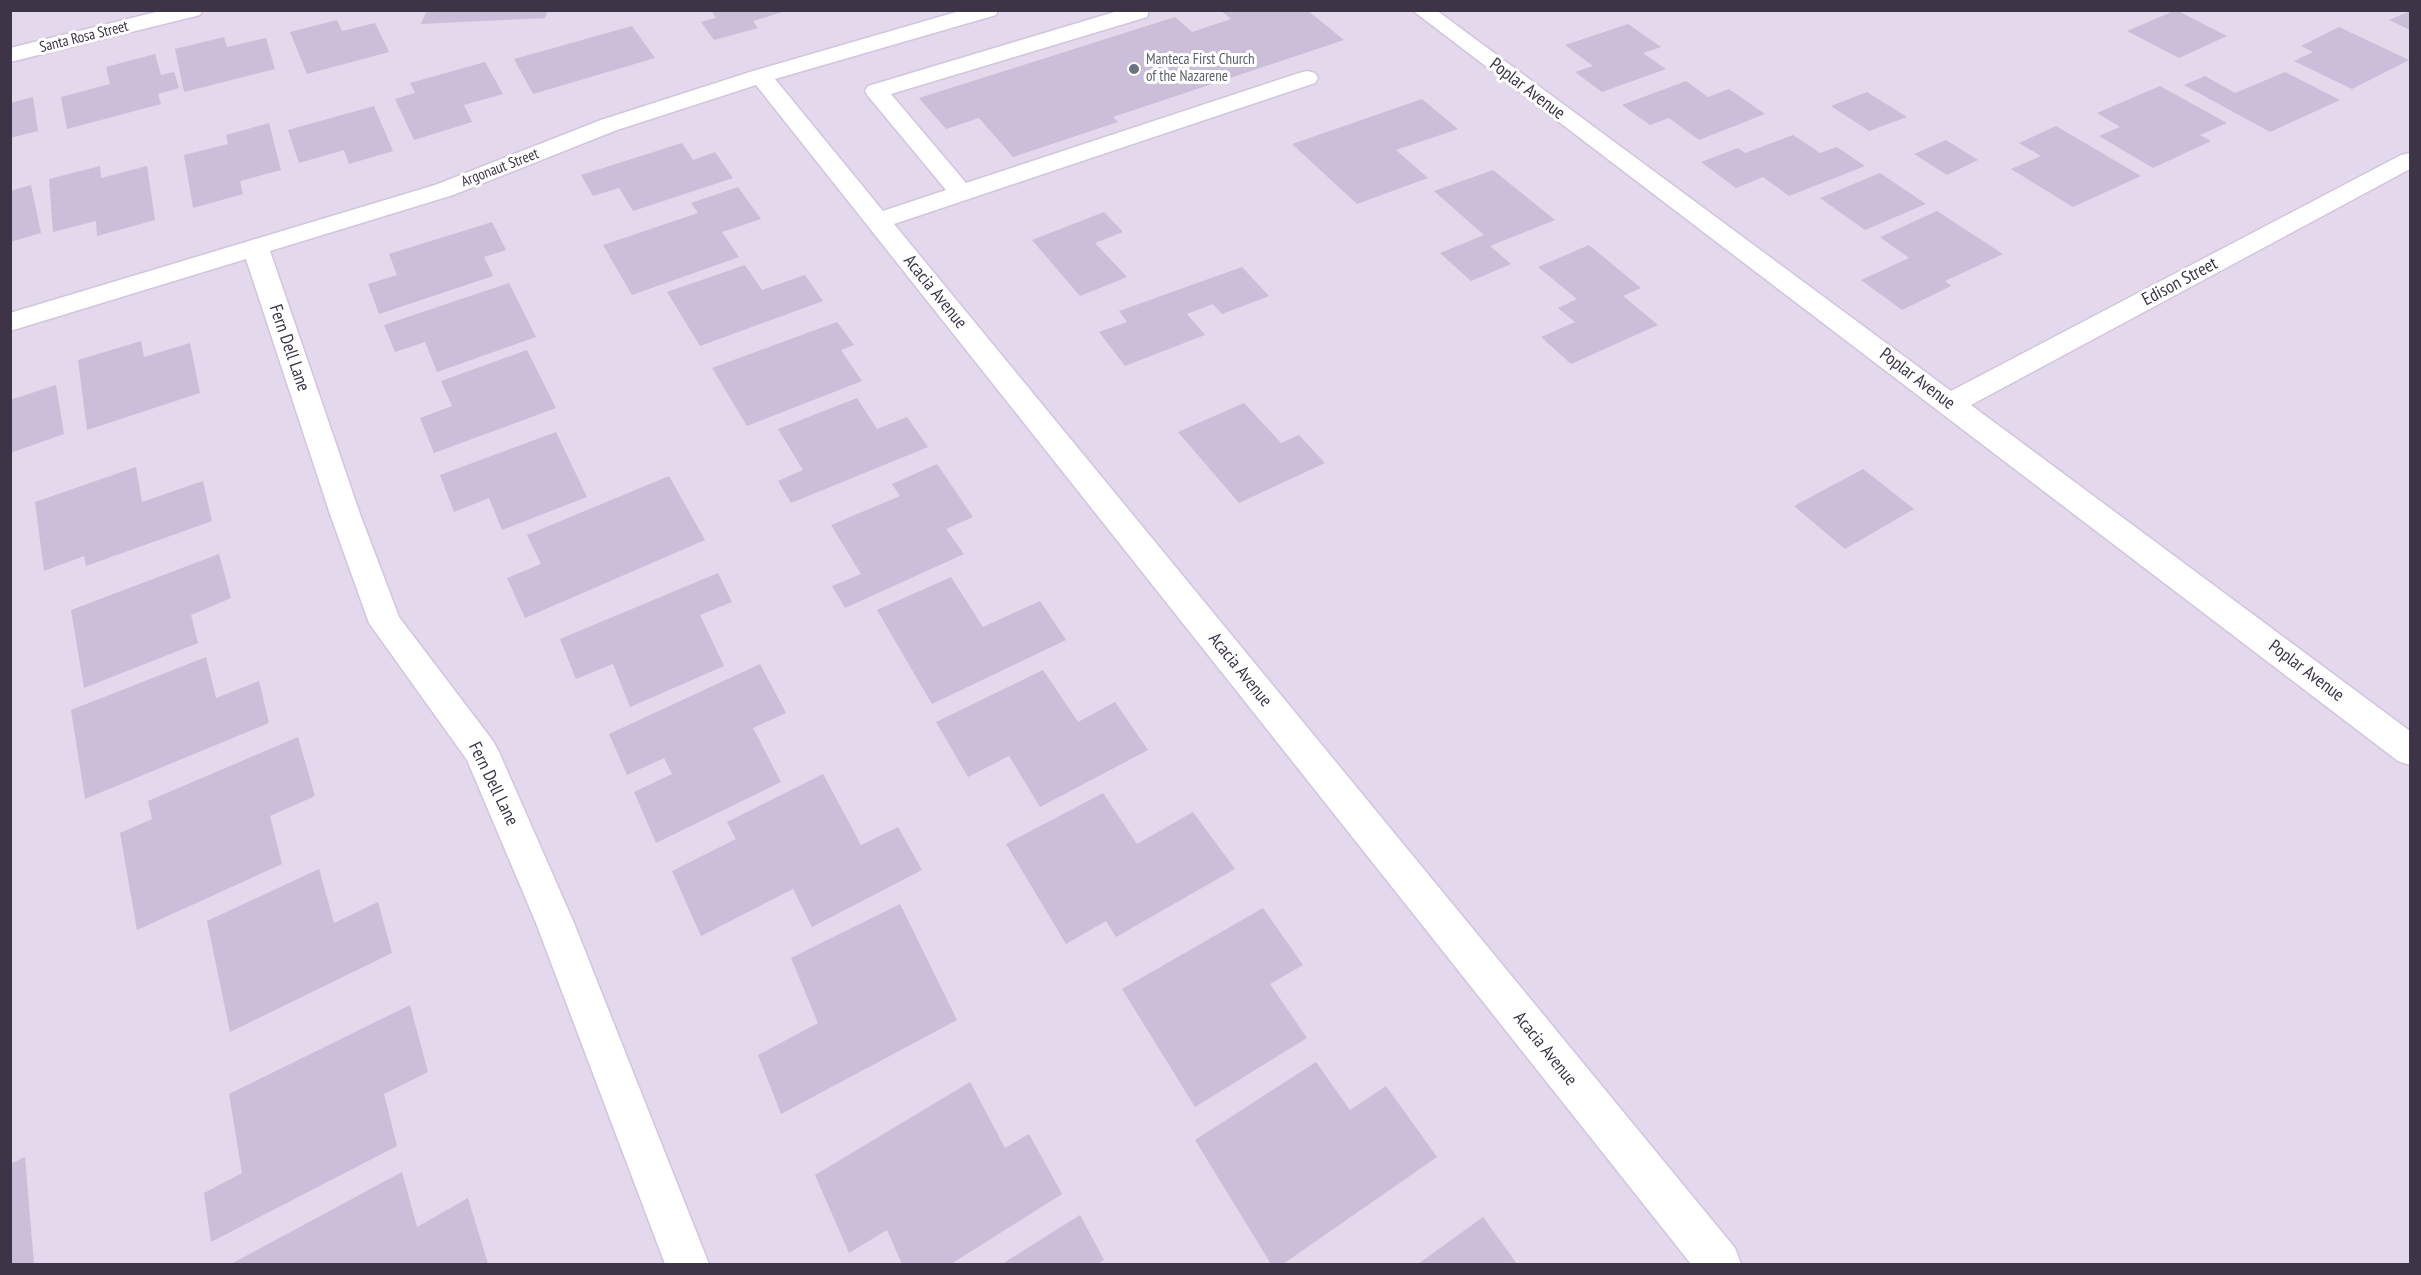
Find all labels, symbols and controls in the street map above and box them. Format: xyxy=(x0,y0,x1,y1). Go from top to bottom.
street label: Santa Rosa Street xyxy=(38,17,130,57)
place label: Manteca First Church of the Nazarene xyxy=(1146,51,1255,86)
street label: Poplar Avenue xyxy=(1485,54,1569,124)
marker: Manteca First Church of the Nazarene xyxy=(1127,62,1141,76)
street label: Argonaut Street xyxy=(459,145,541,191)
street label: Acacia Avenue xyxy=(899,251,971,333)
street label: Edison Street xyxy=(2139,253,2221,311)
street label: Fern Dell Lane xyxy=(264,302,314,394)
street label: Poplar Avenue xyxy=(1875,344,1959,414)
street label: Acacia Avenue xyxy=(1204,629,1276,711)
street label: Poplar Avenue xyxy=(2264,636,2348,706)
street label: Fern Dell Lane xyxy=(463,739,523,829)
street label: Acacia Avenue xyxy=(1509,1008,1581,1090)

